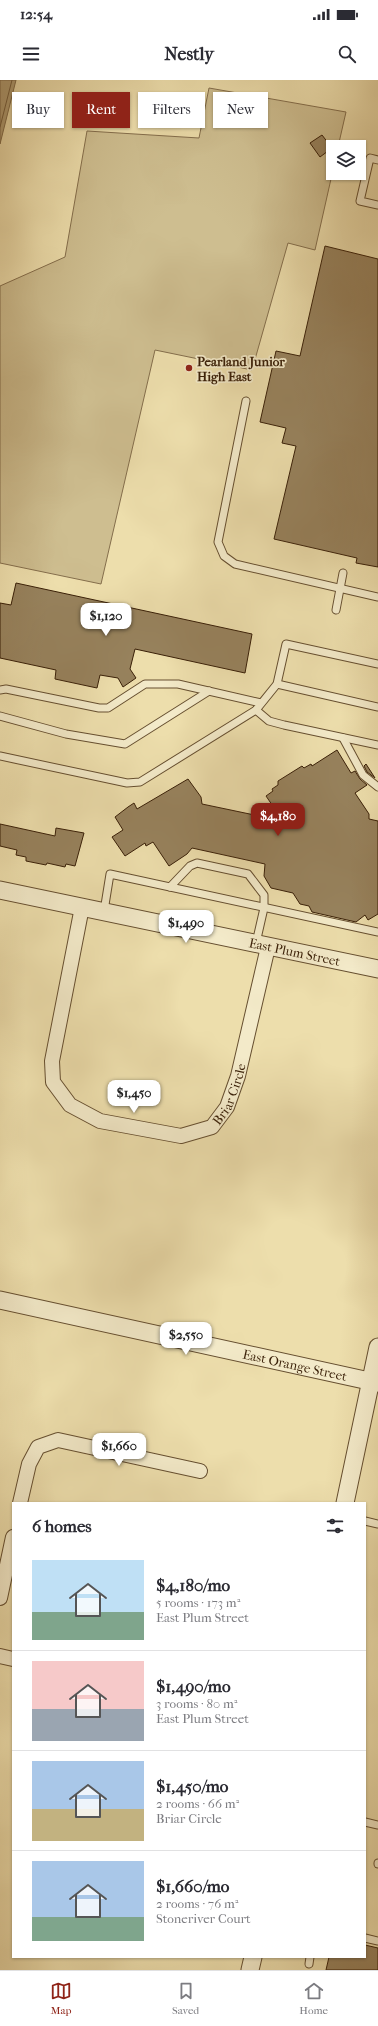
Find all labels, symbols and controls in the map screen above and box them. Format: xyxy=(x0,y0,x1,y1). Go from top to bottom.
text: 12:54 xyxy=(20,5,52,23)
icon: menu xyxy=(20,43,42,65)
icon: search xyxy=(336,43,358,65)
text: Nestly xyxy=(164,44,214,65)
chip: Buy xyxy=(12,92,64,128)
chip: Rent xyxy=(72,92,130,128)
chip: Filters xyxy=(138,92,205,128)
chip: New xyxy=(213,92,268,128)
map controls xyxy=(326,140,366,180)
button: layers xyxy=(326,140,366,180)
place label: Pearland Junior High East xyxy=(197,354,285,385)
marker: Pearland Junior High East xyxy=(184,363,194,373)
pin: $1,120 xyxy=(73,603,139,637)
text: $1,120 xyxy=(90,608,122,623)
pin: $4,180 xyxy=(245,803,311,837)
text: $4,180 xyxy=(260,808,296,823)
pin: $1,490 xyxy=(153,910,219,944)
text: $1,490 xyxy=(168,915,204,930)
street label: East Plum Street xyxy=(248,935,342,969)
street label: Briar Circle xyxy=(209,1061,249,1128)
pin: $1,450 xyxy=(101,1080,167,1114)
text: $1,450 xyxy=(117,1085,151,1100)
pin: $2,550 xyxy=(153,1322,219,1356)
text: $2,550 xyxy=(169,1327,203,1342)
street label: East Orange Street xyxy=(241,1347,349,1384)
pin: $1,660 xyxy=(86,1433,152,1467)
text: $1,660 xyxy=(101,1438,137,1453)
icon: filters xyxy=(324,1515,346,1537)
text: 6 homes xyxy=(32,1516,92,1536)
text: $4,180/mo xyxy=(156,1575,230,1595)
icon: home xyxy=(64,1576,112,1624)
text: 5 rooms · 173 m² xyxy=(156,1595,240,1610)
text: East Plum Street xyxy=(156,1610,249,1625)
text: $1,490/mo xyxy=(156,1676,231,1696)
icon: home xyxy=(64,1677,112,1725)
text: 3 rooms · 80 m² xyxy=(156,1696,237,1711)
text: East Plum Street xyxy=(156,1711,249,1726)
text: $1,450/mo xyxy=(156,1776,229,1796)
icon: home xyxy=(64,1777,112,1825)
text: 2 rooms · 66 m² xyxy=(156,1796,239,1811)
text: Briar Circle xyxy=(156,1811,222,1826)
text: $1,660/mo xyxy=(156,1876,229,1896)
icon: home xyxy=(64,1877,112,1925)
text: 2 rooms · 76 m² xyxy=(156,1896,238,1911)
text: Stoneriver Court xyxy=(156,1911,251,1926)
tab: Map xyxy=(50,1980,72,2017)
tab: Saved xyxy=(172,1980,199,2017)
tab: Home xyxy=(299,1980,328,2017)

